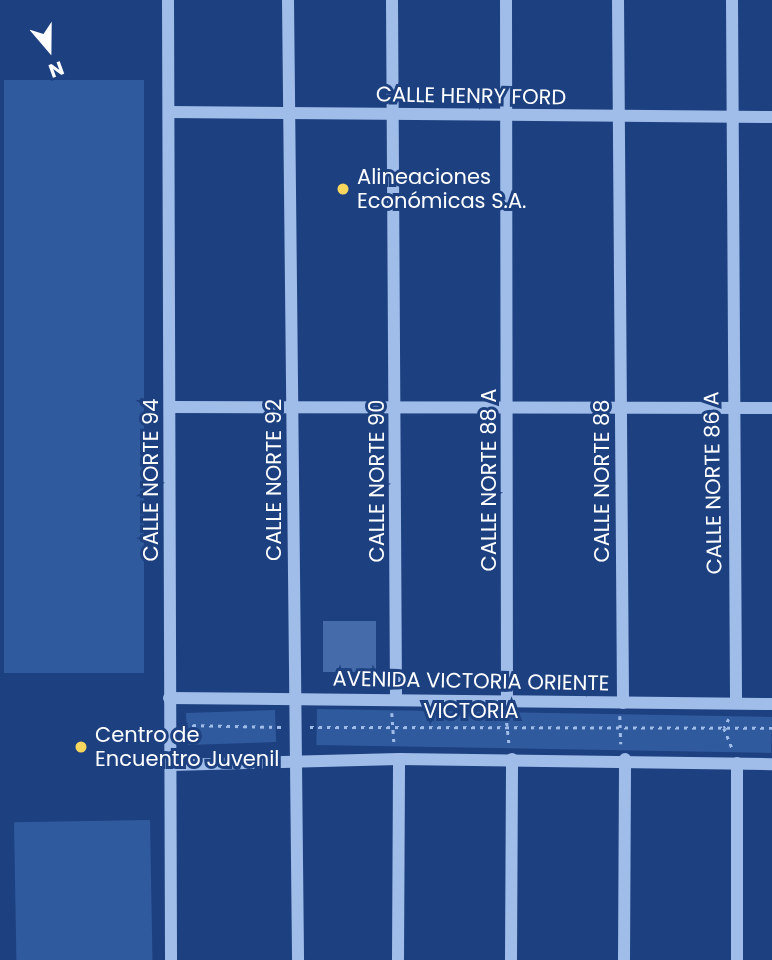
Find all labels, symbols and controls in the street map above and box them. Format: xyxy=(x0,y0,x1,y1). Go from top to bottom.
north arrow xyxy=(14,14,84,84)
text: N xyxy=(45,54,68,84)
street label: CALLE HENRY FORD xyxy=(376,82,566,110)
place label: Alineaciones Económicas S.A. xyxy=(357,164,526,214)
marker: Alineaciones Económicas S.A. xyxy=(335,181,351,197)
street label: CALLE NORTE 88 A xyxy=(476,389,502,571)
street label: CALLE NORTE 86 A xyxy=(699,391,727,575)
street label: CALLE NORTE 94 xyxy=(138,398,164,562)
street label: CALLE NORTE 92 xyxy=(261,399,287,561)
street label: CALLE NORTE 90 xyxy=(364,399,390,563)
street label: CALLE NORTE 88 xyxy=(589,399,615,563)
street label: AVENIDA VICTORIA ORIENTE xyxy=(332,666,610,696)
street label: VICTORIA xyxy=(423,698,519,724)
place label: Centro de Encuentro Juvenil xyxy=(95,722,280,772)
marker: Centro de Encuentro Juvenil xyxy=(73,739,89,755)

